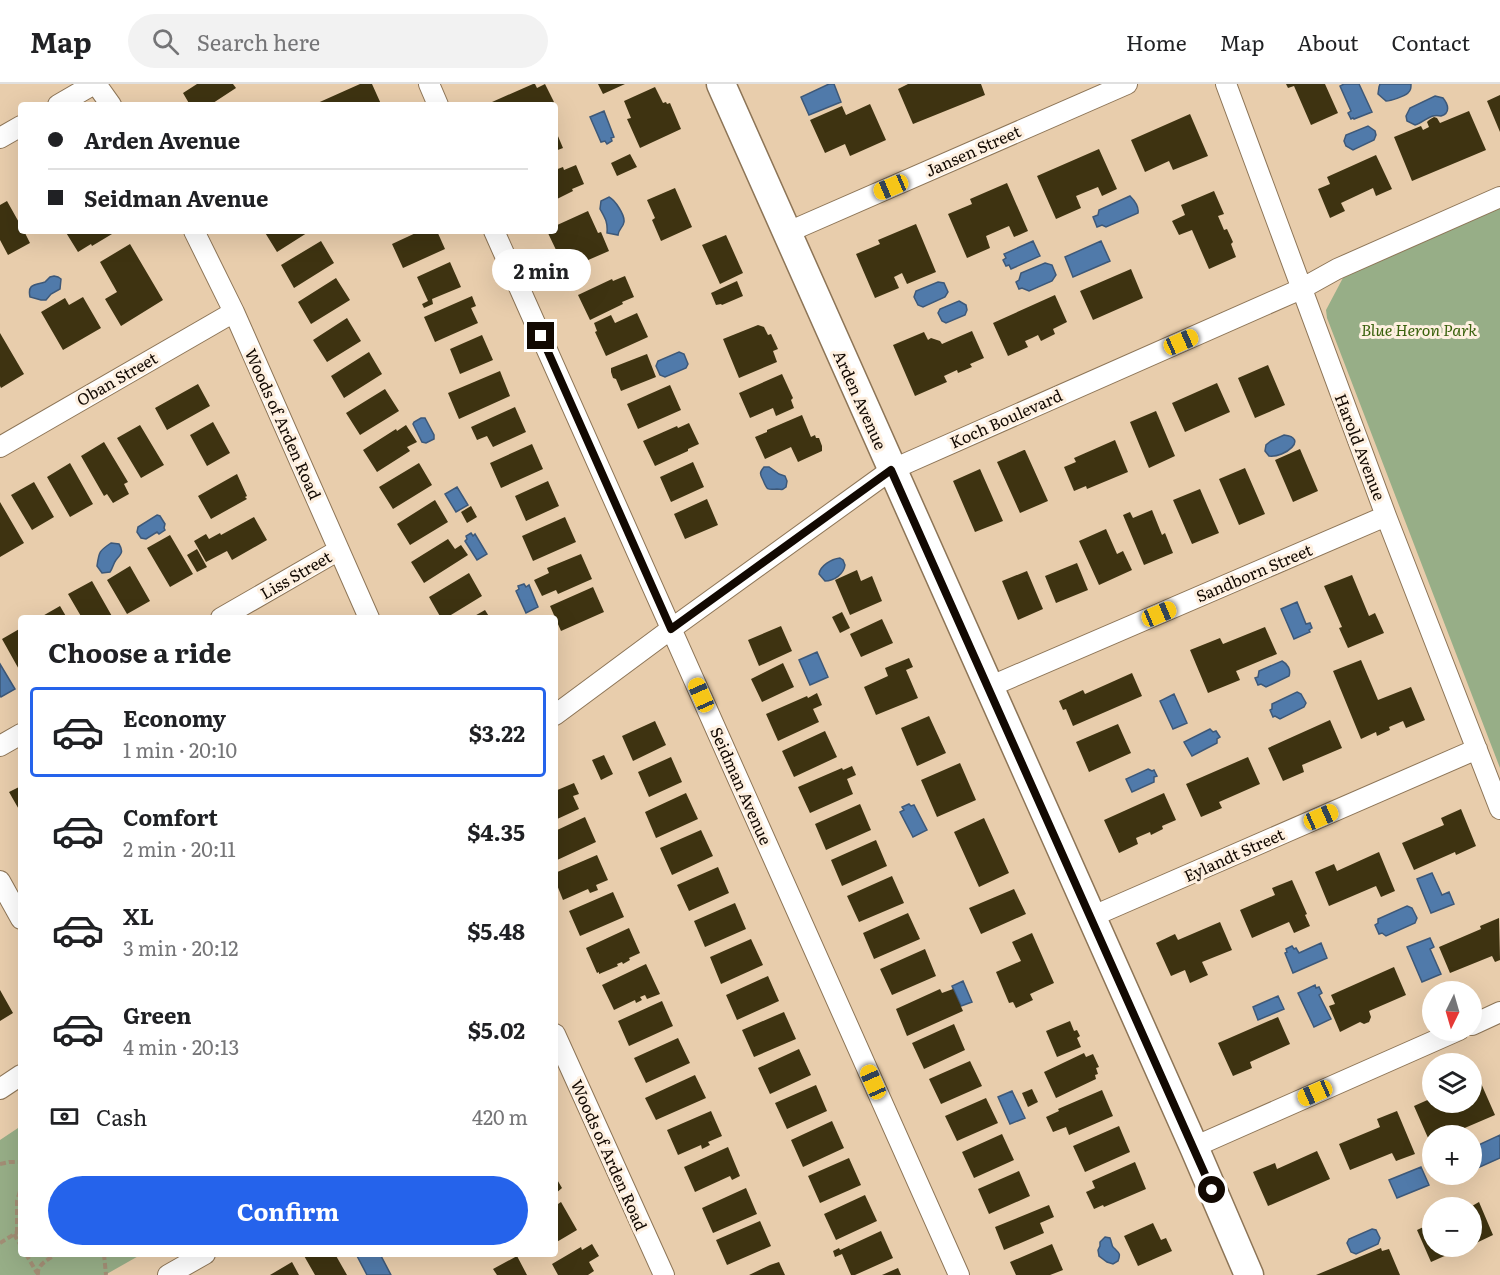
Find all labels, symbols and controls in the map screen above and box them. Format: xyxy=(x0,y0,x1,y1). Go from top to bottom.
search box xyxy=(128,14,548,68)
text: Map xyxy=(30,20,92,62)
icon: search xyxy=(149,25,182,58)
text: Search here xyxy=(197,25,320,58)
text: Home xyxy=(1126,26,1187,57)
text: Map xyxy=(1220,26,1264,57)
text: About xyxy=(1297,26,1359,57)
text: Contact xyxy=(1392,26,1470,57)
street label: Jansen Street xyxy=(921,118,1025,182)
text: Arden Avenue xyxy=(84,123,240,156)
car xyxy=(871,172,911,202)
text: Seidman Avenue xyxy=(84,181,268,214)
callout: 2 min xyxy=(492,249,590,291)
text: 2 min xyxy=(514,255,569,285)
park label: Blue Heron Park xyxy=(1361,317,1477,341)
route end xyxy=(527,322,554,349)
car xyxy=(1161,326,1201,358)
street label: Woods of Arden Road xyxy=(240,344,328,503)
street label: Oban Street xyxy=(72,345,162,411)
street label: Arden Avenue xyxy=(828,346,894,453)
street label: Koch Boulevard xyxy=(945,382,1066,454)
street label: Harold Avenue xyxy=(1330,390,1392,504)
street label: Sandborn Street xyxy=(1192,537,1316,607)
street label: Liss Street xyxy=(255,544,336,604)
car xyxy=(1139,599,1179,629)
text: Choose a ride xyxy=(48,631,231,671)
car xyxy=(685,675,717,715)
text: Economy xyxy=(123,701,226,734)
icon: car xyxy=(51,705,105,759)
text: $3.22 xyxy=(469,716,525,749)
street label: Seidman Avenue xyxy=(705,723,779,848)
text: 1 min · 20:10 xyxy=(123,734,237,764)
text: Comfort xyxy=(123,800,218,833)
car xyxy=(1301,801,1341,833)
icon: car xyxy=(51,804,105,858)
text: $4.35 xyxy=(467,815,525,848)
street label: Eylandt Street xyxy=(1179,821,1288,887)
text: 2 min · 20:11 xyxy=(123,833,236,863)
text: XL xyxy=(123,899,154,932)
icon: car xyxy=(51,903,105,957)
text: $5.48 xyxy=(467,914,525,947)
text: 3 min · 20:12 xyxy=(123,932,238,962)
north arrow xyxy=(1422,981,1482,1041)
map controls xyxy=(1422,981,1482,1257)
text: Green xyxy=(123,998,192,1031)
icon: car xyxy=(51,1002,105,1056)
text: $5.02 xyxy=(468,1013,525,1046)
text: 4 min · 20:13 xyxy=(123,1031,239,1061)
button: layers xyxy=(1422,1053,1482,1113)
car xyxy=(857,1062,889,1102)
street label: Woods of Arden Road xyxy=(566,1075,654,1234)
car xyxy=(1295,1077,1335,1109)
icon: cash xyxy=(48,1100,81,1133)
text: Cash xyxy=(96,1100,147,1133)
text: 420 m xyxy=(472,1101,528,1131)
button: + xyxy=(1422,1125,1482,1185)
button: Confirm xyxy=(48,1176,528,1245)
route start xyxy=(1198,1176,1225,1203)
button: − xyxy=(1422,1197,1482,1257)

